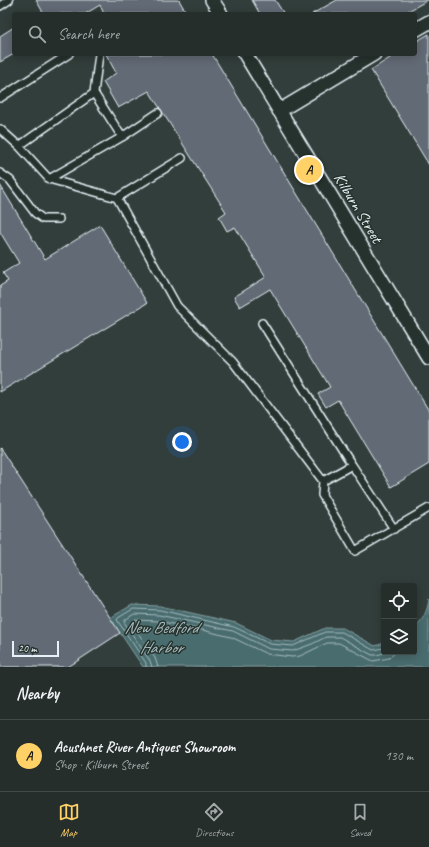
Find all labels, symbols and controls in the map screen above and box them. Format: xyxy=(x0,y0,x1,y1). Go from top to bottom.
search box xyxy=(12,12,417,56)
icon: search xyxy=(26,23,48,45)
text: Search here xyxy=(58,25,119,44)
pin: A xyxy=(296,155,322,185)
street label: Kilburn Street xyxy=(329,169,388,248)
your location xyxy=(172,432,192,452)
map controls xyxy=(381,583,417,655)
button: locate xyxy=(381,583,417,619)
water label: New Bedford Harbor xyxy=(124,617,203,658)
button: layers xyxy=(381,619,417,655)
scale bar xyxy=(12,639,59,658)
text: 20 m xyxy=(18,641,37,655)
text: Nearby xyxy=(16,683,59,704)
text: Acushnet River Antiques Showroom xyxy=(54,738,235,757)
text: A xyxy=(26,748,32,764)
text: 130 m xyxy=(385,748,413,764)
text: Shop · Kilburn Street xyxy=(54,757,148,773)
tab: Map xyxy=(58,801,80,839)
tab: Directions xyxy=(195,801,234,839)
tab: Saved xyxy=(349,801,371,839)

